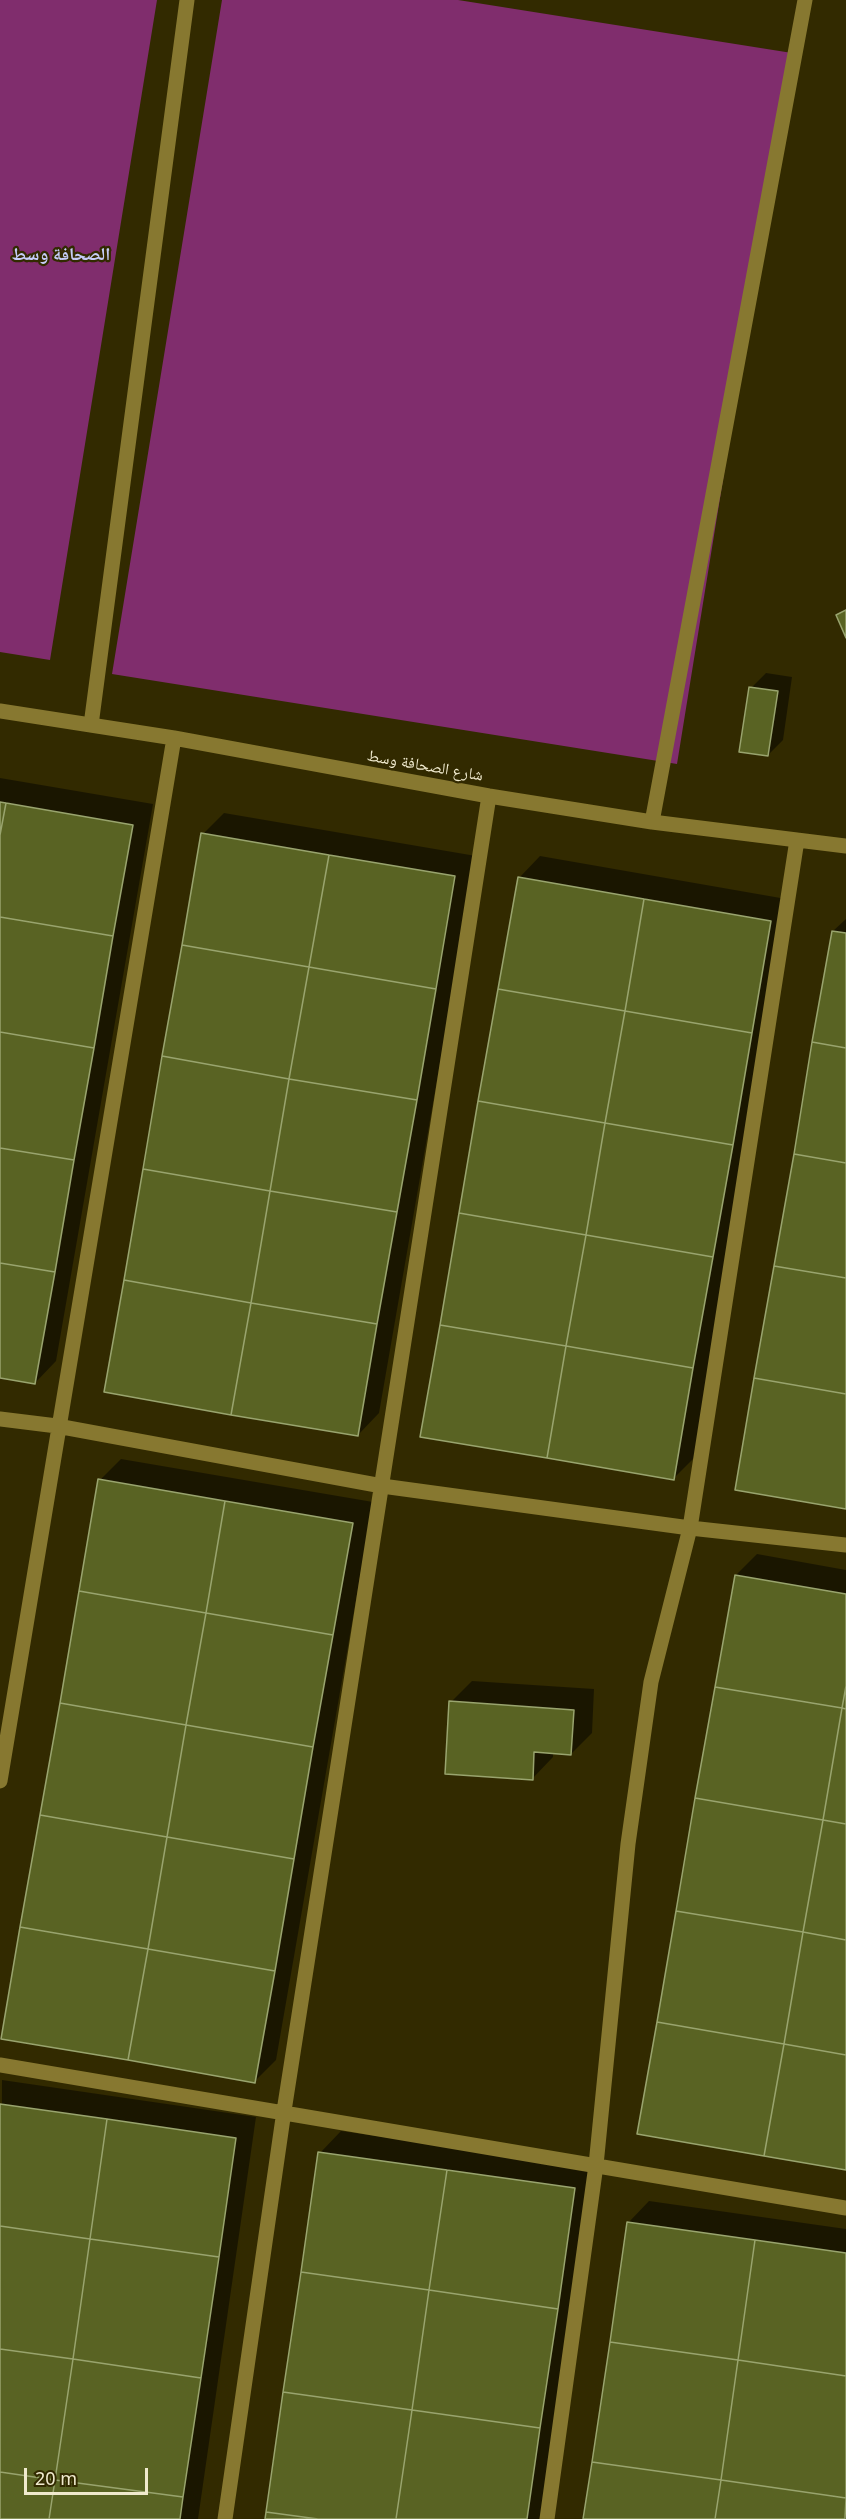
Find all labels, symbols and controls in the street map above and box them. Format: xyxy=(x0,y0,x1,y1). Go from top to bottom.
district label: الصحافة وسط xyxy=(12,244,110,266)
street label: شارع الصحافة وسط xyxy=(365,746,485,786)
scale bar xyxy=(27,2456,152,2494)
text: 20 m xyxy=(35,2466,77,2490)

